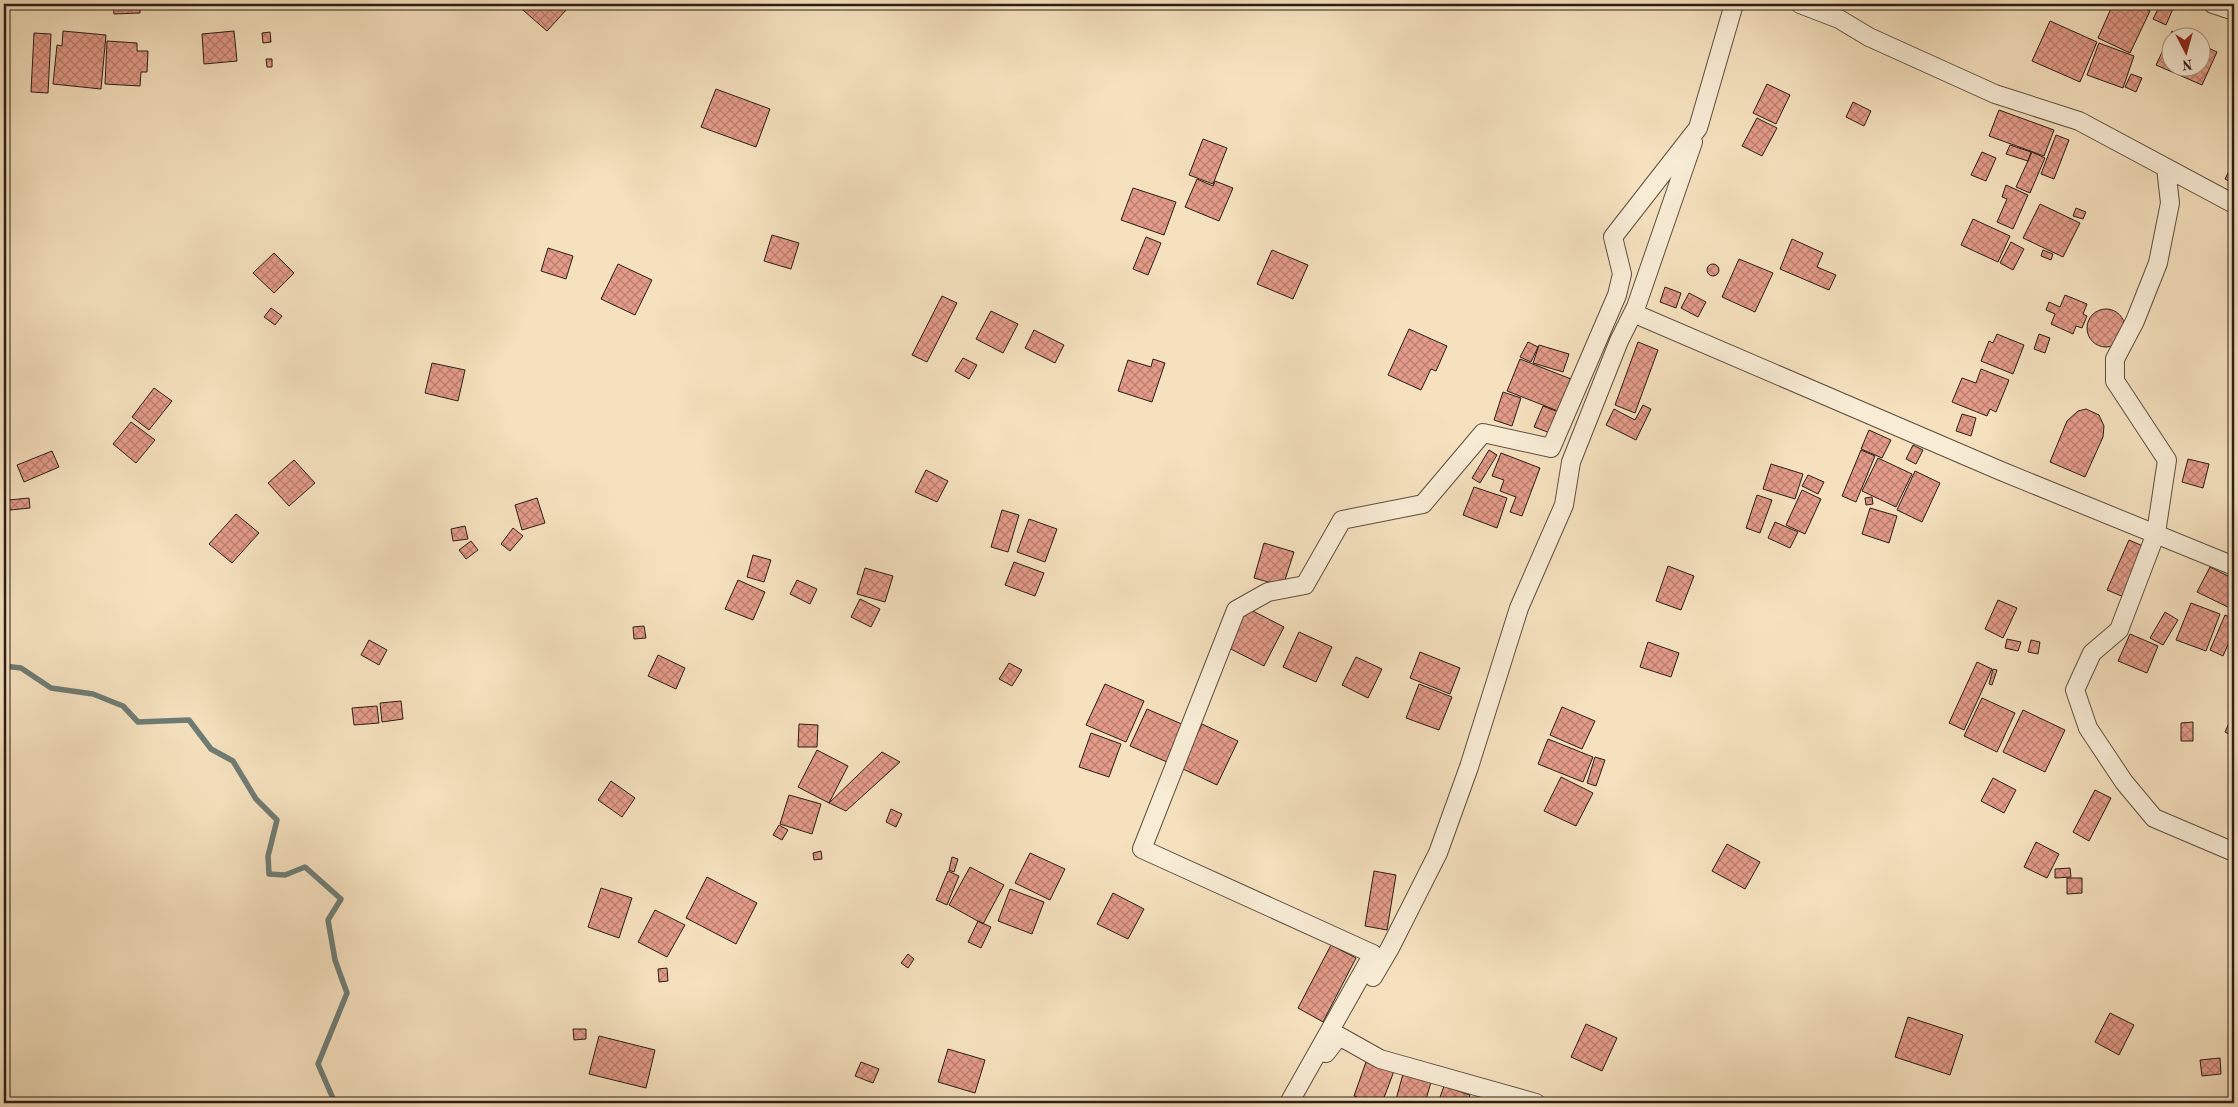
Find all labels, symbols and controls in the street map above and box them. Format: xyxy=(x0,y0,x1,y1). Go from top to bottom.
north arrow xyxy=(2160,28,2210,78)
text: N xyxy=(2181,56,2193,71)

